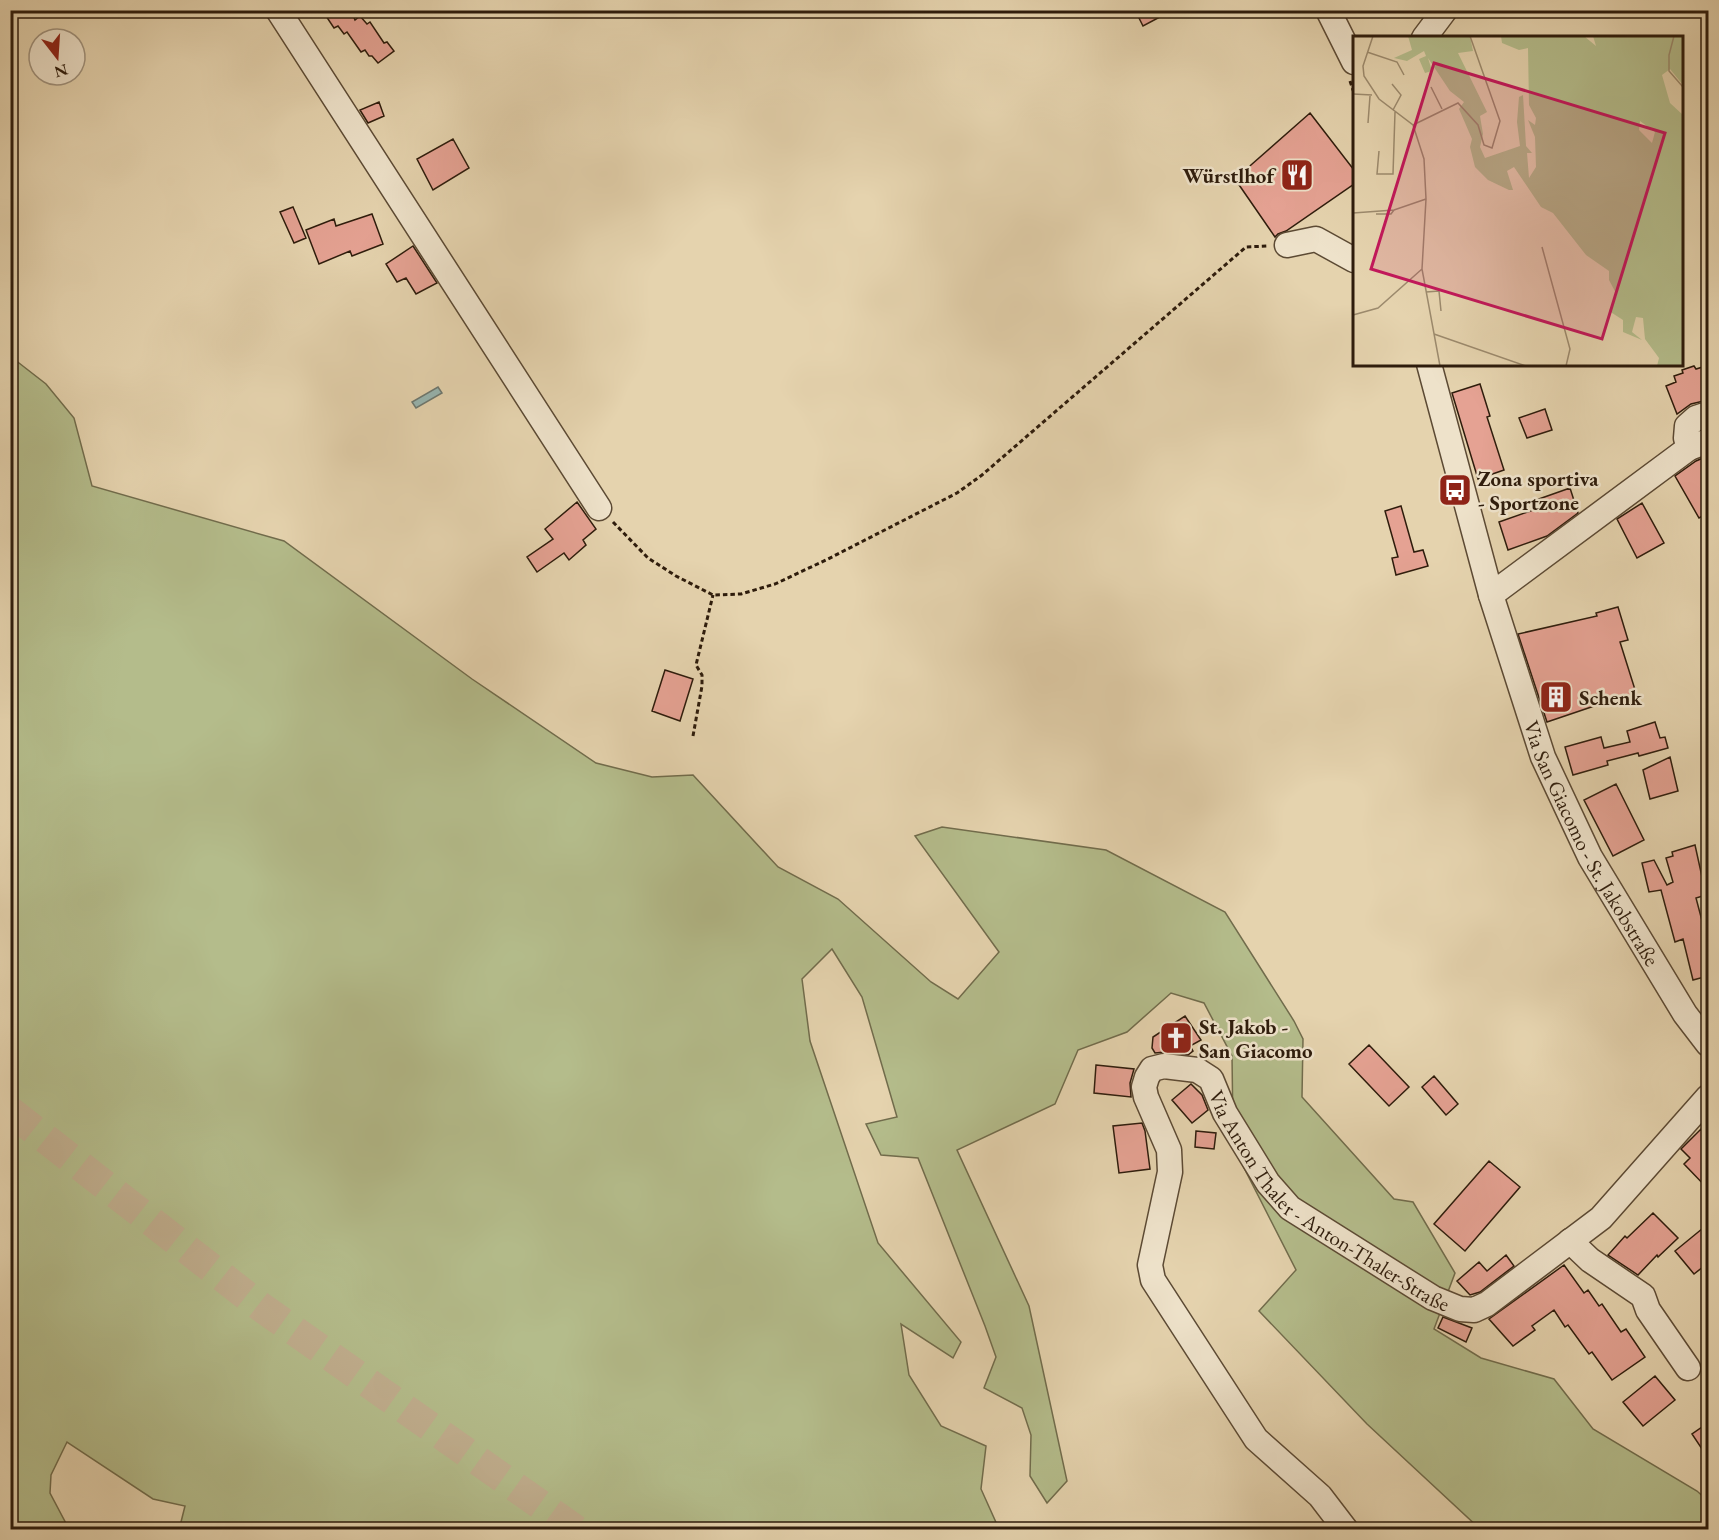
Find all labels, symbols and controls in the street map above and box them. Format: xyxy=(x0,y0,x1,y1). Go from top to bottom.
north arrow xyxy=(27,27,87,87)
inset map xyxy=(1353,36,1683,366)
text: N xyxy=(52,59,71,83)
restaurant icon: Würstlhof xyxy=(1279,157,1315,193)
place label: Würstlhof xyxy=(1183,162,1276,189)
place label: Zona sportiva - Sportzone xyxy=(1478,465,1599,516)
bus stop icon: Zona sportiva - Sportzone xyxy=(1437,472,1473,508)
building icon: Schenk xyxy=(1538,679,1574,715)
place label: Schenk xyxy=(1579,684,1642,711)
street label: Via San Giacomo - St. Jakobstraße xyxy=(1519,717,1666,971)
place label: St. Jakob - San Giacomo xyxy=(1199,1013,1313,1064)
church icon: St. Jakob - San Giacomo xyxy=(1158,1020,1194,1056)
street label: Via Anton Thaler - Anton-Thaler-Straße xyxy=(1203,1086,1454,1317)

